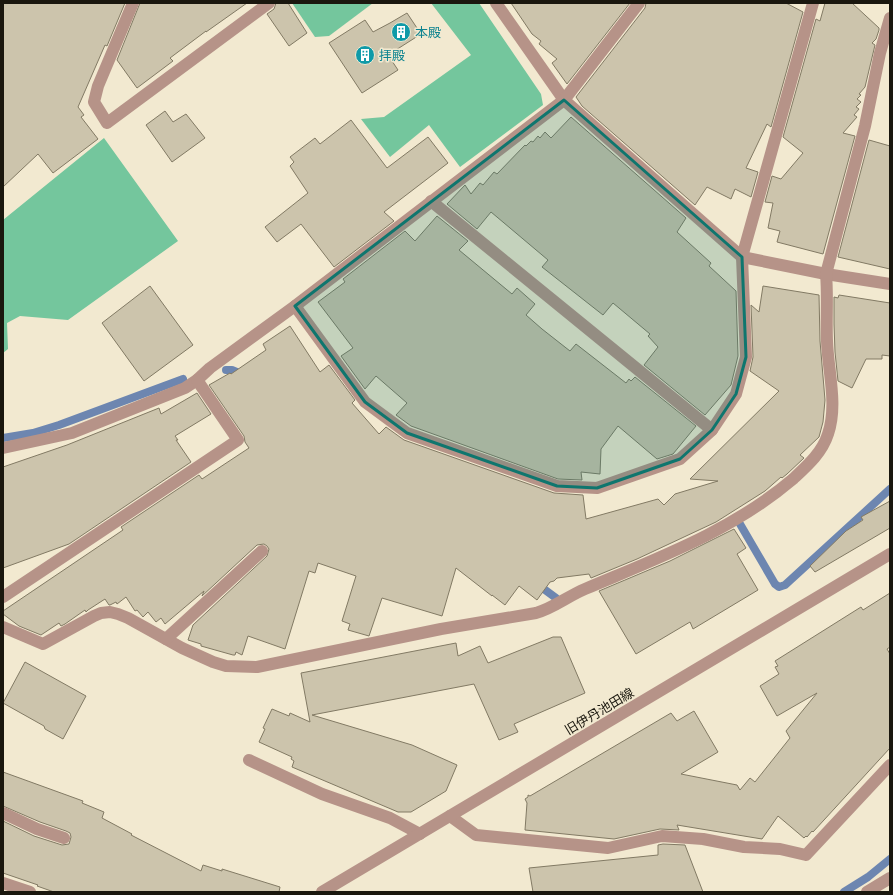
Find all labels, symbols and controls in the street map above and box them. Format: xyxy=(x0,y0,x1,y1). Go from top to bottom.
building icon: 本殿 xyxy=(390,21,412,43)
place label: 本殿 xyxy=(415,25,441,41)
building icon: 拝殿 xyxy=(354,44,376,66)
place label: 拝殿 xyxy=(379,48,405,64)
street label: 旧伊丹池田線 xyxy=(562,685,637,739)

